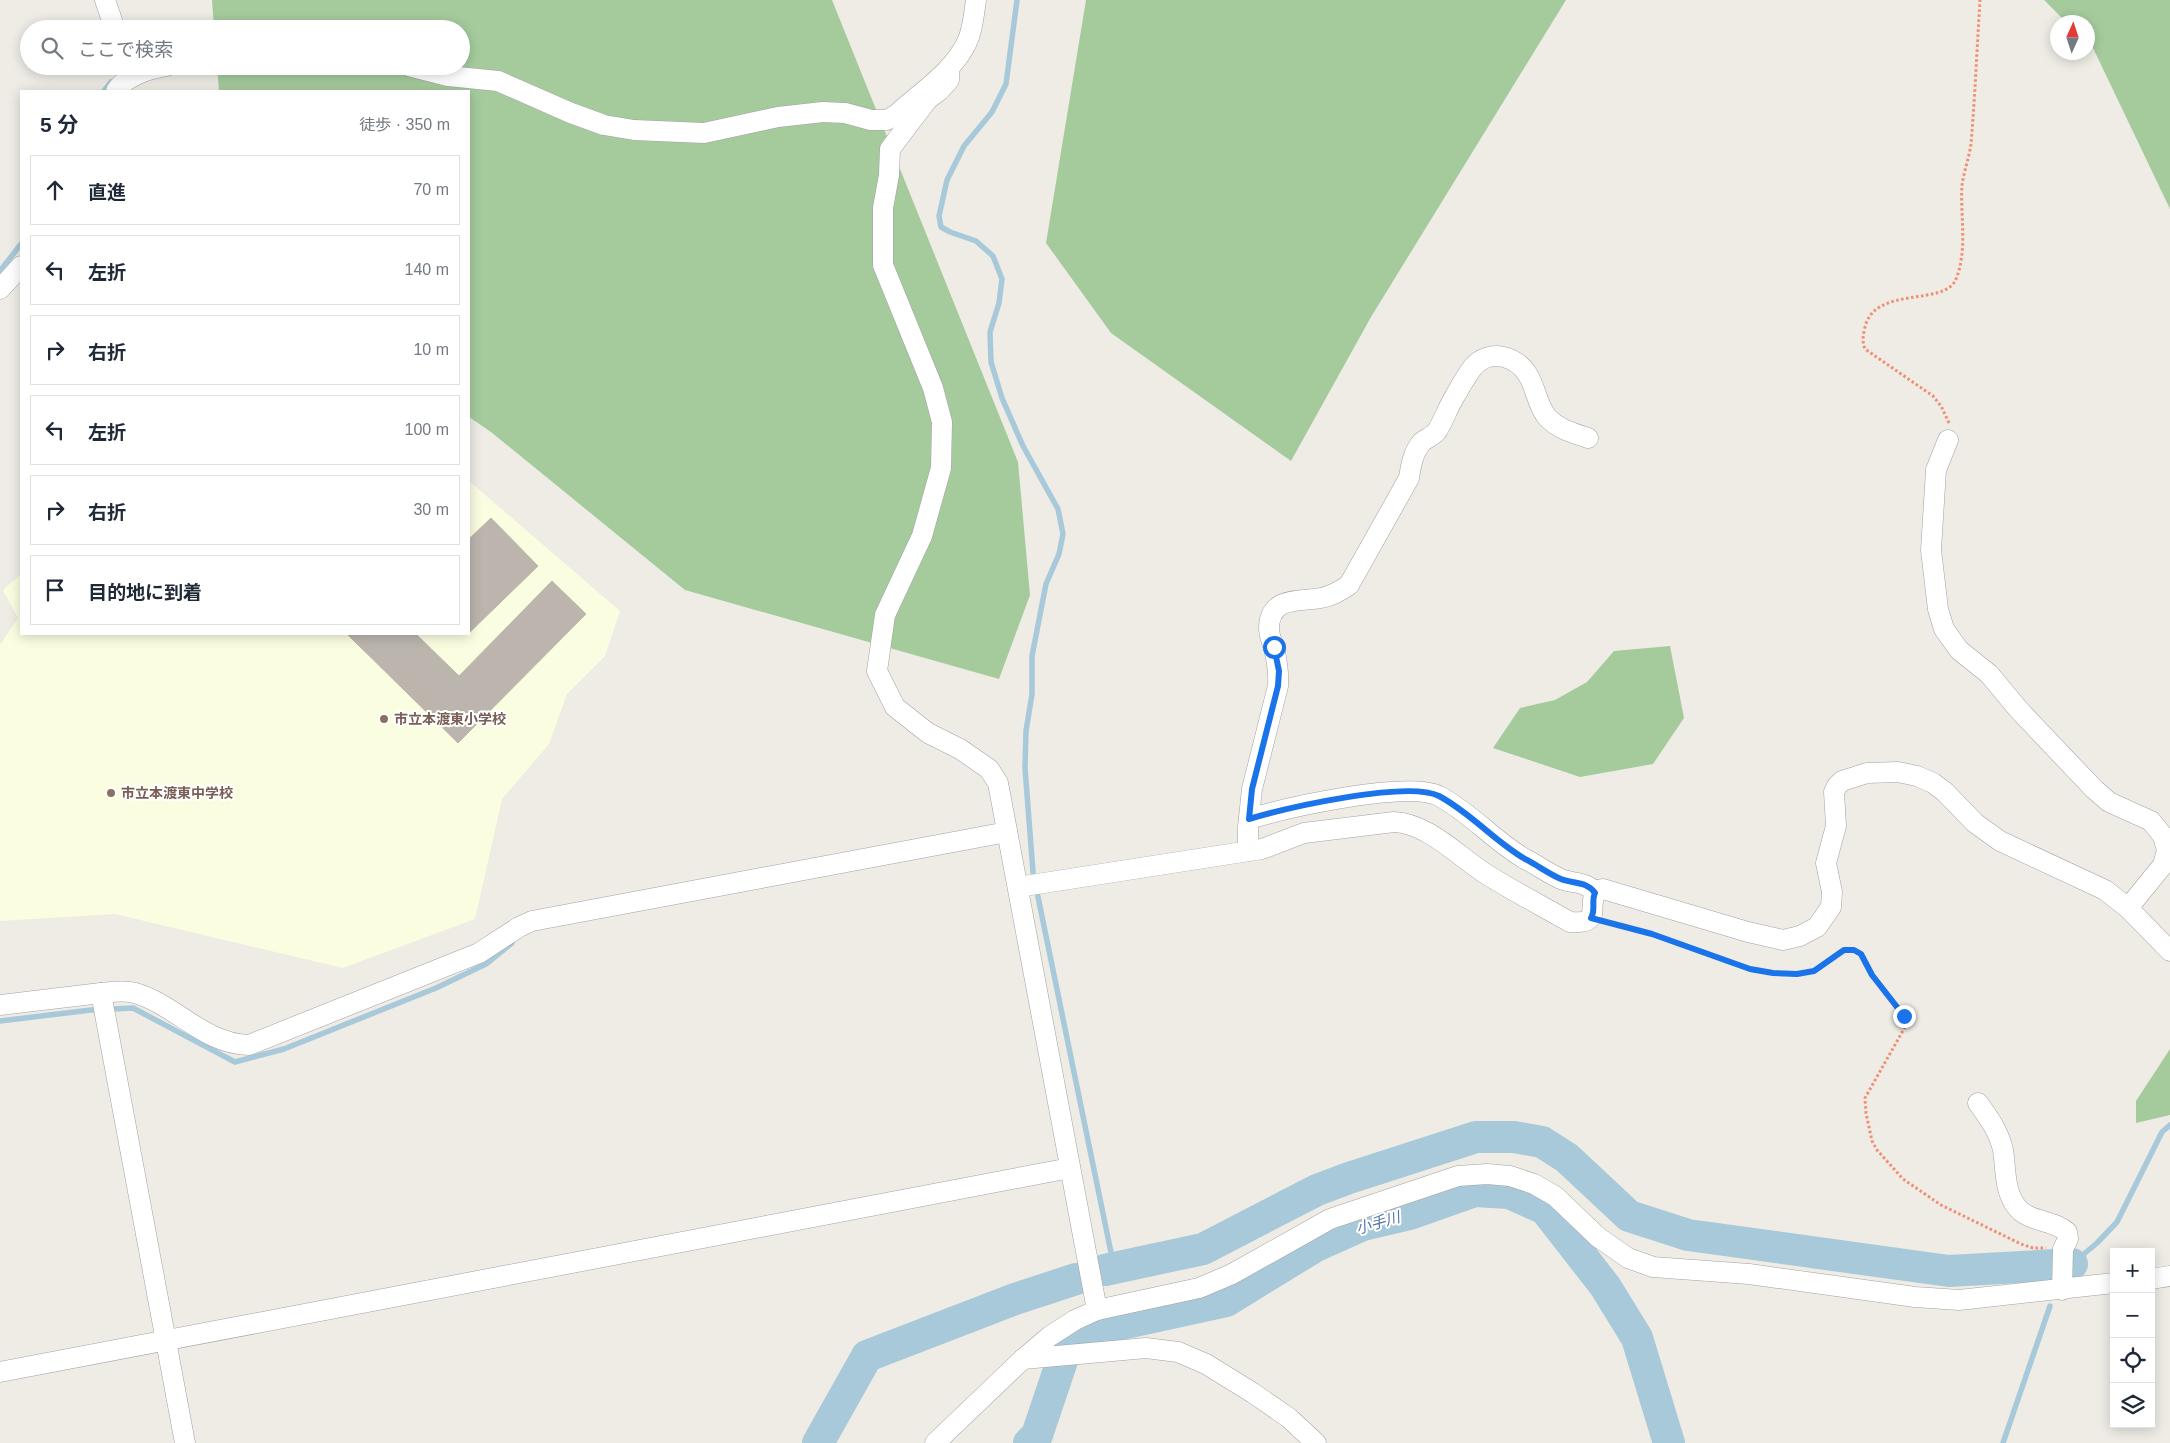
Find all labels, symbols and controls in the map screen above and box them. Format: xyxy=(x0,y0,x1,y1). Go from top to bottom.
north arrow xyxy=(2050,15,2095,60)
search box xyxy=(20,20,470,75)
icon: search xyxy=(38,34,66,62)
text: ここで検索 xyxy=(78,39,173,60)
text: 5 分 xyxy=(40,113,79,136)
text: 徒歩 · 350 m xyxy=(359,116,450,133)
icon: ahead xyxy=(41,176,69,204)
text: 70 m xyxy=(413,181,449,198)
text: 直進 xyxy=(88,182,126,203)
icon: left xyxy=(41,256,69,284)
text: 140 m xyxy=(405,261,449,278)
text: 左折 xyxy=(88,262,126,283)
icon: right xyxy=(41,336,69,364)
text: 10 m xyxy=(413,341,449,358)
text: 右折 xyxy=(88,342,126,363)
icon: left xyxy=(41,416,69,444)
text: 100 m xyxy=(405,421,449,438)
text: 左折 xyxy=(88,422,126,443)
icon: right xyxy=(41,496,69,524)
text: 30 m xyxy=(413,501,449,518)
text: 右折 xyxy=(88,502,126,523)
icon: arrive xyxy=(41,576,69,604)
text: 目的地に到着 xyxy=(88,582,202,603)
route start xyxy=(1263,636,1286,659)
place label: 市立本渡東小学校 xyxy=(394,711,506,727)
marker: 市立本渡東小学校 xyxy=(378,713,390,725)
place label: 市立本渡東中学校 xyxy=(121,785,233,801)
marker: 市立本渡東中学校 xyxy=(105,787,117,799)
route end xyxy=(1893,1005,1916,1028)
water label: 小手川 xyxy=(1354,1208,1404,1237)
map controls xyxy=(2110,1248,2155,1428)
button: + xyxy=(2110,1248,2155,1293)
button: − xyxy=(2110,1293,2155,1338)
button: locate xyxy=(2110,1338,2155,1383)
button: layers xyxy=(2110,1383,2155,1428)

